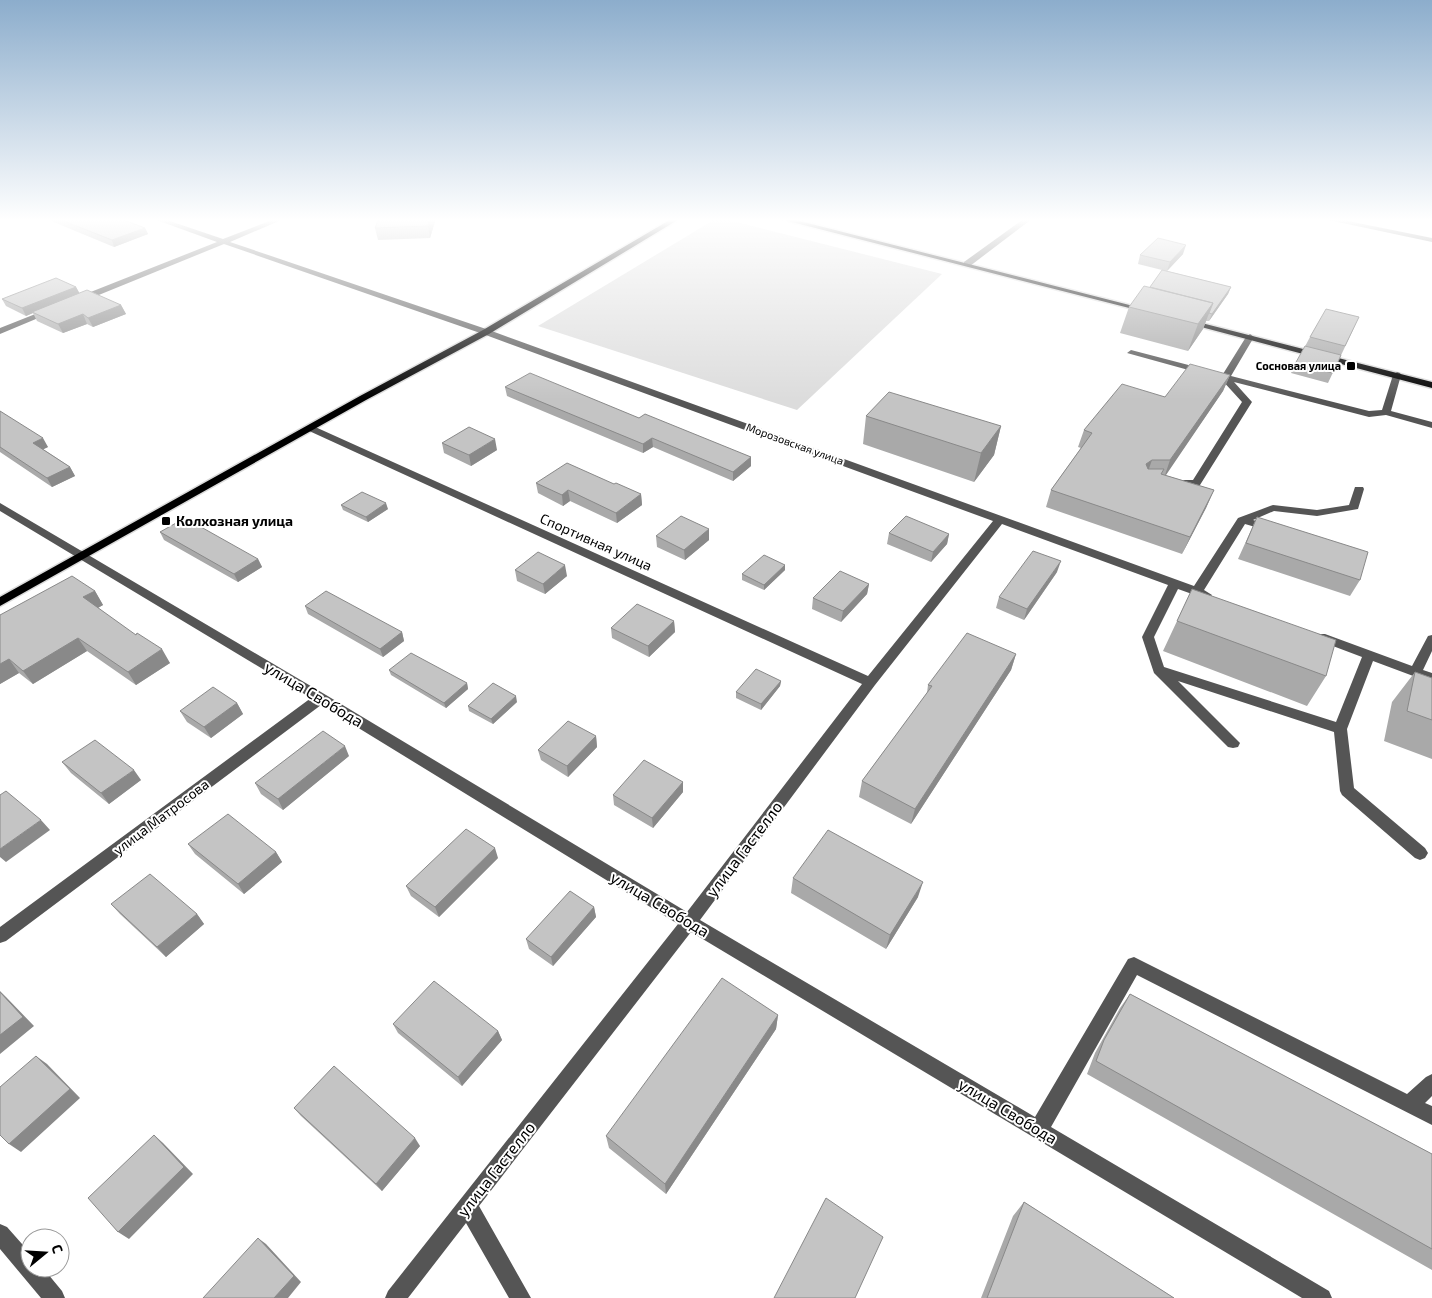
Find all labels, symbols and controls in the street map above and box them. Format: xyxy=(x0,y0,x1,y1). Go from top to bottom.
place label: Сосновая улица xyxy=(1256,359,1341,372)
marker: Сосновая улица xyxy=(1345,360,1357,372)
street label: Морозовская улица xyxy=(744,420,846,468)
street label: Спортивная улица xyxy=(538,509,655,574)
place label: Колхозная улица xyxy=(176,512,293,529)
marker: Колхозная улица xyxy=(160,515,172,527)
street label: улица Свобода xyxy=(261,657,367,731)
street label: улица Матросова xyxy=(109,775,212,858)
street label: улица Гастелло xyxy=(701,797,787,901)
street label: улица Свобода xyxy=(607,867,713,941)
street label: улица Свобода xyxy=(955,1074,1061,1148)
street label: улица Гастелло xyxy=(453,1118,539,1220)
north arrow xyxy=(20,1228,70,1278)
text: С xyxy=(48,1242,67,1255)

